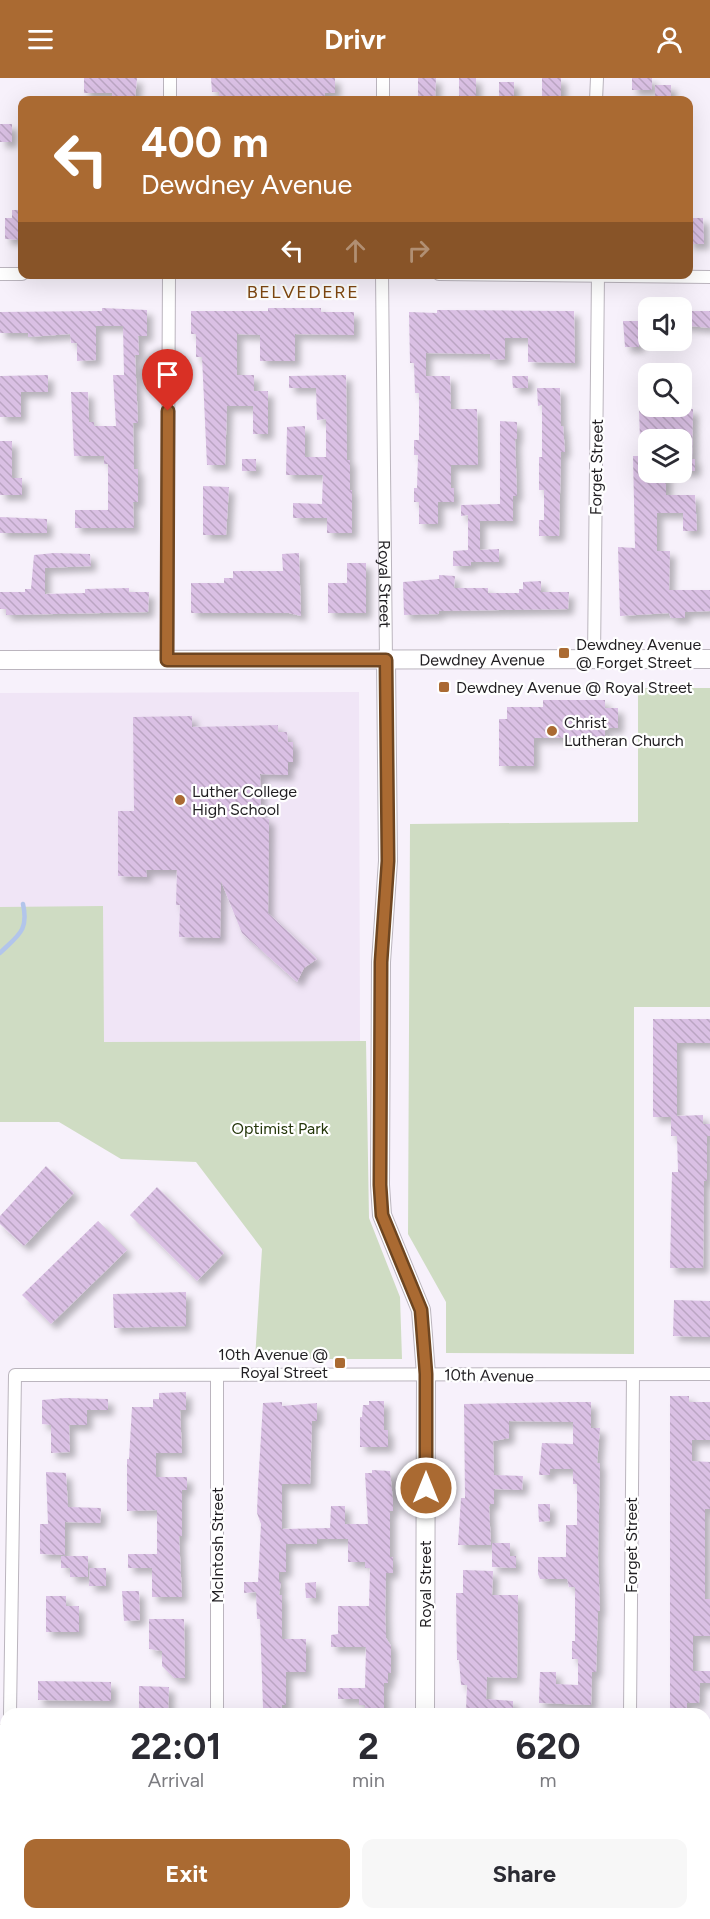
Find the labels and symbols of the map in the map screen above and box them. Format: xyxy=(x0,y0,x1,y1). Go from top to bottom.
district label: BELVEDERE xyxy=(247,281,359,303)
pin xyxy=(142,349,193,411)
street label: Forget Street xyxy=(586,419,607,515)
street label: Royal Street xyxy=(375,540,395,628)
place label: Dewdney Avenue @ Forget Street xyxy=(576,635,701,672)
marker: Dewdney Avenue @ Forget Street xyxy=(557,646,571,660)
street label: Dewdney Avenue xyxy=(419,650,545,669)
place label: Dewdney Avenue @ Royal Street xyxy=(456,678,693,697)
marker: Dewdney Avenue @ Royal Street xyxy=(437,680,451,694)
place label: Christ Lutheran Church xyxy=(564,713,684,750)
marker: Christ Lutheran Church xyxy=(545,724,559,738)
place label: Luther College High School xyxy=(192,782,297,819)
marker: Luther College High School xyxy=(173,793,187,807)
park label: Optimist Park xyxy=(232,1119,329,1138)
place label: 10th Avenue @ Royal Street xyxy=(218,1345,328,1382)
marker: 10th Avenue @ Royal Street xyxy=(333,1356,347,1370)
street label: 10th Avenue xyxy=(444,1365,534,1386)
position arrow xyxy=(394,1456,458,1520)
street label: McIntosh Street xyxy=(208,1487,227,1603)
street label: Forget Street xyxy=(622,1497,641,1593)
street label: Royal Street xyxy=(416,1540,435,1628)

